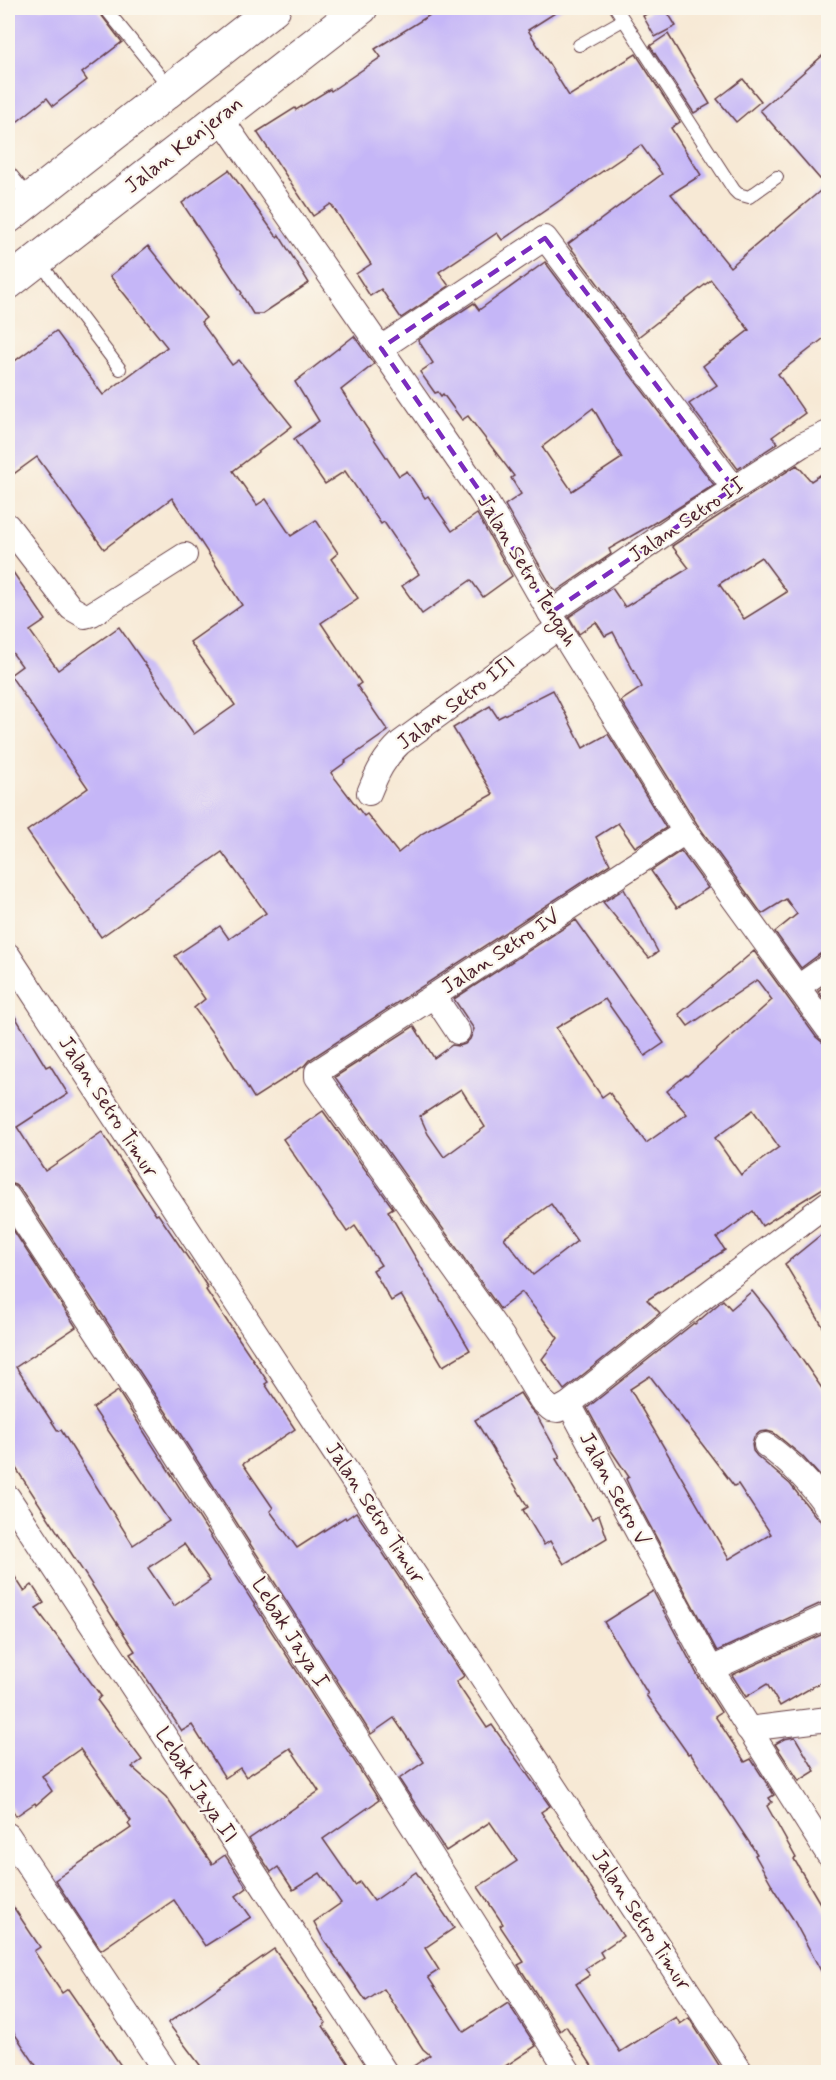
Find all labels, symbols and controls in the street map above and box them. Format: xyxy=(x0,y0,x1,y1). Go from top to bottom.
street label: Jalan Kenjeran xyxy=(119,90,249,200)
street label: Jalan Setro II xyxy=(623,471,751,569)
street label: Jalan Setro Tengah xyxy=(470,490,584,653)
street label: Jalan Setro III xyxy=(391,649,521,757)
street label: Jalan Setro IV xyxy=(436,903,566,1001)
street label: Jalan Setro Timur xyxy=(52,1031,165,1184)
street label: Jalan Setro V xyxy=(572,1427,656,1551)
street label: Jalan Setro Timur xyxy=(319,1437,432,1590)
street label: Lebak Jaya I xyxy=(245,1572,335,1694)
street label: Lebak Jaya II xyxy=(148,1722,244,1848)
street label: Jalan Setro Timur xyxy=(585,1844,698,1997)

